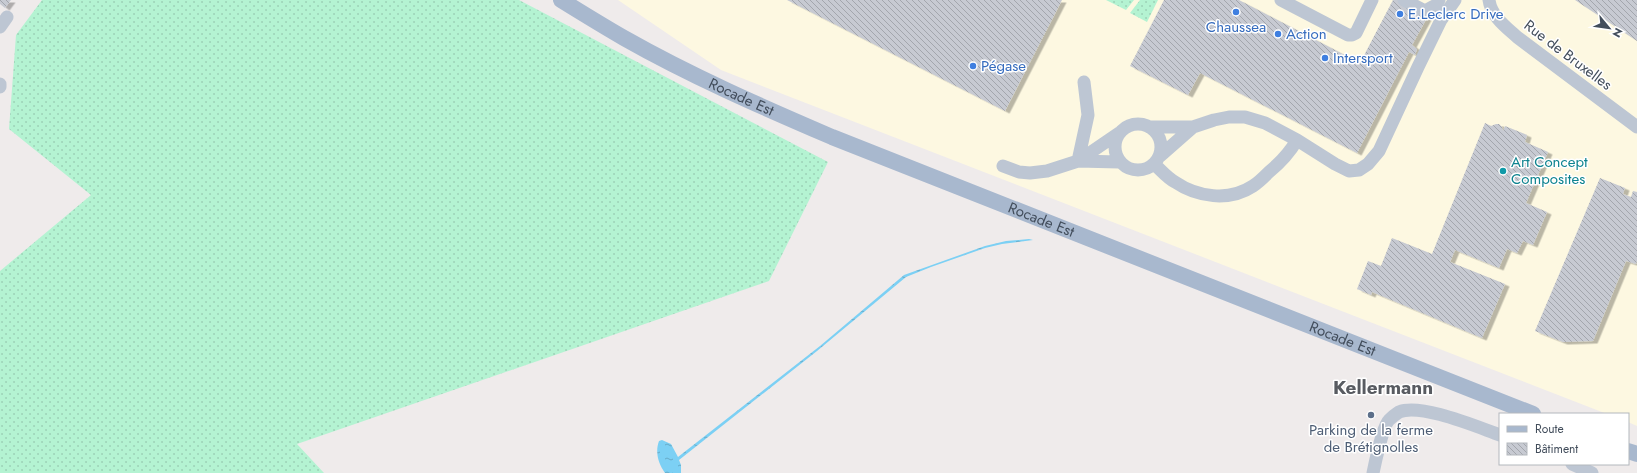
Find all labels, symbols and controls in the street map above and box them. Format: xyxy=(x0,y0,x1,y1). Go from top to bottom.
place label: E.Leclerc Drive xyxy=(1408,3,1504,25)
marker: Chaussea xyxy=(1231,7,1241,17)
north arrow xyxy=(1589,8,1629,48)
marker: E.Leclerc Drive xyxy=(1395,9,1405,19)
street label: Rue de Bruxelles xyxy=(1519,15,1617,95)
place label: Chaussea xyxy=(1206,16,1266,38)
place label: Action xyxy=(1286,23,1327,45)
text: N xyxy=(1609,25,1627,41)
marker: Action xyxy=(1273,29,1283,39)
place label: Intersport xyxy=(1333,47,1393,69)
marker: Intersport xyxy=(1320,53,1330,63)
place label: Pégase xyxy=(981,55,1026,77)
marker: Pégase xyxy=(968,61,978,71)
street label: Rocade Est xyxy=(705,72,778,122)
place label: Art Concept Composites xyxy=(1511,151,1588,190)
marker: Art Concept Composites xyxy=(1498,166,1508,176)
street label: Rocade Est xyxy=(1005,197,1078,243)
street label: Rocade Est xyxy=(1306,316,1379,362)
district label: Kellermann xyxy=(1333,374,1433,401)
marker: Parking de la ferme de Brétignolles xyxy=(1366,410,1376,420)
legend xyxy=(1499,413,1629,465)
place label: Parking de la ferme de Brétignolles xyxy=(1309,419,1433,458)
text: Route xyxy=(1535,420,1564,438)
text: Bâtiment xyxy=(1535,440,1578,458)

